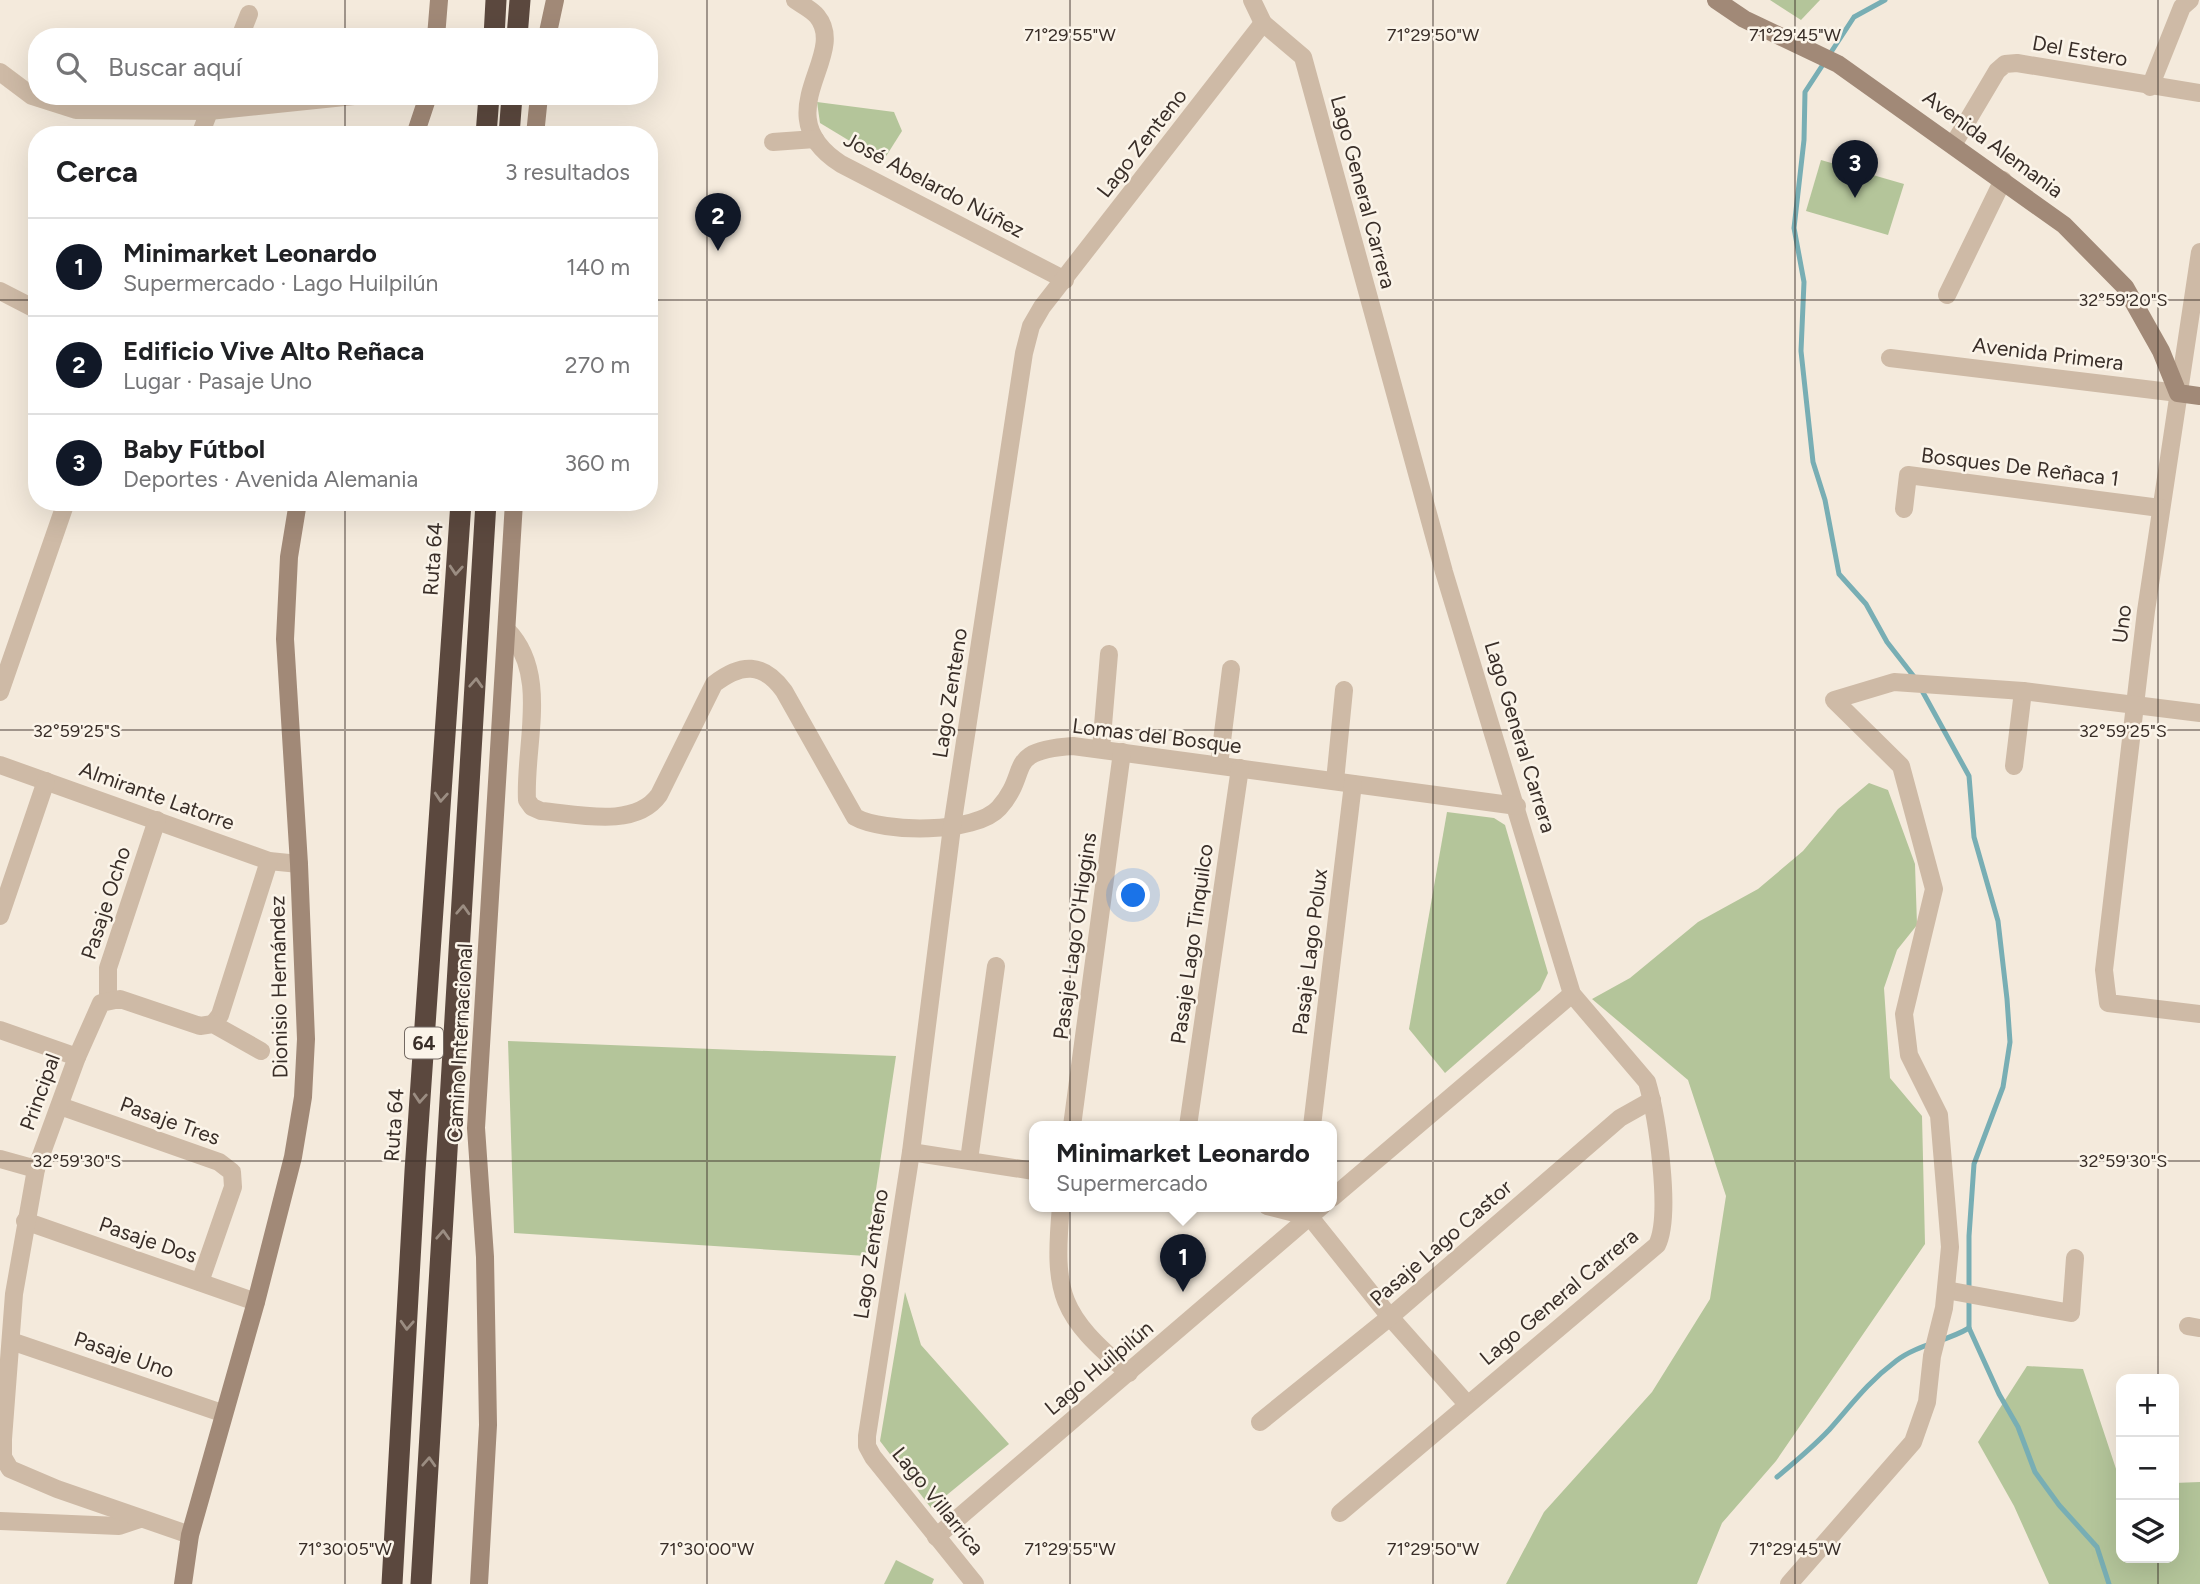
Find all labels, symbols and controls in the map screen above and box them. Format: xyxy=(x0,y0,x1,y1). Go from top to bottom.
text: 71°29'55"W xyxy=(1024,24,1116,46)
text: 71°29'50"W xyxy=(1387,24,1480,46)
text: 71°29'45"W xyxy=(1749,24,1842,46)
search box xyxy=(28,28,658,105)
street label: Del Estero xyxy=(2030,30,2130,71)
icon: search xyxy=(52,48,90,86)
text: Buscar aquí xyxy=(108,51,242,83)
street label: Lago Zenteno xyxy=(1091,83,1192,202)
street label: Avenida Alemania xyxy=(1918,84,2068,203)
street label: Lago General Carrera xyxy=(1326,93,1401,291)
street label: José Abelardo Núñez xyxy=(840,126,1029,243)
pin: 3 xyxy=(1832,140,1878,198)
text: Cerca xyxy=(56,153,138,190)
text: 3 resultados xyxy=(505,158,630,186)
pin: 2 xyxy=(695,193,741,251)
text: Minimarket Leonardo xyxy=(123,237,377,269)
text: 1 xyxy=(74,253,84,281)
text: 140 m xyxy=(566,253,630,281)
text: Supermercado · Lago Huilpilún xyxy=(123,269,438,297)
text: 32°59'20"S xyxy=(2078,289,2168,311)
street label: Avenida Primera xyxy=(1971,332,2125,375)
text: Edificio Vive Alto Reñaca xyxy=(123,335,424,367)
text: 2 xyxy=(72,351,86,379)
text: 270 m xyxy=(565,351,630,379)
text: Lugar · Pasaje Uno xyxy=(123,367,312,395)
text: Baby Fútbol xyxy=(123,433,265,465)
street label: Bosques De Reñaca 1 xyxy=(1920,442,2120,491)
text: 3 xyxy=(73,449,85,477)
text: 360 m xyxy=(564,449,630,477)
text: Deportes · Avenida Alemania xyxy=(123,465,418,493)
street label: Ruta 64 xyxy=(417,521,448,597)
one-way arrow xyxy=(449,565,464,576)
street label: Uno xyxy=(2107,603,2136,645)
street label: Lago Zenteno xyxy=(927,626,972,760)
street label: Lago General Carrera xyxy=(1479,638,1562,836)
one-way arrow xyxy=(468,678,483,689)
street label: Lomas del Bosque xyxy=(1071,713,1243,758)
text: 32°59'25"S xyxy=(33,720,121,742)
text: 32°59'25"S xyxy=(2079,720,2167,742)
street label: Almirante Latorre xyxy=(76,756,238,835)
one-way arrow xyxy=(434,792,449,803)
street label: Pasaje Lago O'Higgins xyxy=(1048,831,1101,1041)
street label: Pasaje Lago Tinquilco xyxy=(1165,842,1218,1046)
street label: Pasaje Ocho xyxy=(76,843,135,962)
street label: Pasaje Lago Polux xyxy=(1287,867,1332,1036)
your location xyxy=(1116,878,1150,912)
street label: Dionisio Hernández xyxy=(264,895,293,1079)
one-way arrow xyxy=(455,905,470,916)
street label: Camino Internacional xyxy=(442,943,477,1143)
road number: 64 xyxy=(405,1028,443,1058)
street label: Principal xyxy=(14,1050,65,1134)
street label: Ruta 64 xyxy=(378,1087,409,1163)
street label: Pasaje Tres xyxy=(117,1091,224,1150)
one-way arrow xyxy=(413,1092,428,1103)
popup xyxy=(1029,1121,1337,1212)
text: Minimarket Leonardo xyxy=(1056,1137,1310,1169)
text: 32°59'30"S xyxy=(33,1150,121,1172)
text: 32°59'30"S xyxy=(2079,1150,2167,1172)
text: Supermercado xyxy=(1056,1169,1208,1197)
street label: Pasaje Lago Castor xyxy=(1365,1174,1517,1311)
street label: Lago Zenteno xyxy=(848,1187,893,1321)
street label: Pasaje Dos xyxy=(96,1211,200,1268)
street label: Lago General Carrera xyxy=(1474,1223,1643,1370)
one-way arrow xyxy=(435,1230,450,1241)
pin: 1 xyxy=(1160,1234,1206,1292)
street label: Lago Huilpilún xyxy=(1039,1315,1158,1420)
one-way arrow xyxy=(400,1319,415,1330)
street label: Pasaje Uno xyxy=(71,1326,177,1383)
map controls xyxy=(2116,1374,2179,1563)
button: + xyxy=(2116,1374,2179,1437)
button: − xyxy=(2116,1437,2179,1500)
street label: Lago Villarrica xyxy=(887,1442,990,1560)
one-way arrow xyxy=(421,1457,436,1468)
button: layers xyxy=(2116,1500,2179,1563)
text: 71°30'05"W xyxy=(298,1538,393,1560)
text: 71°30'00"W xyxy=(660,1538,755,1560)
text: 71°29'55"W xyxy=(1024,1538,1116,1560)
text: 71°29'50"W xyxy=(1387,1538,1480,1560)
text: 71°29'45"W xyxy=(1749,1538,1842,1560)

